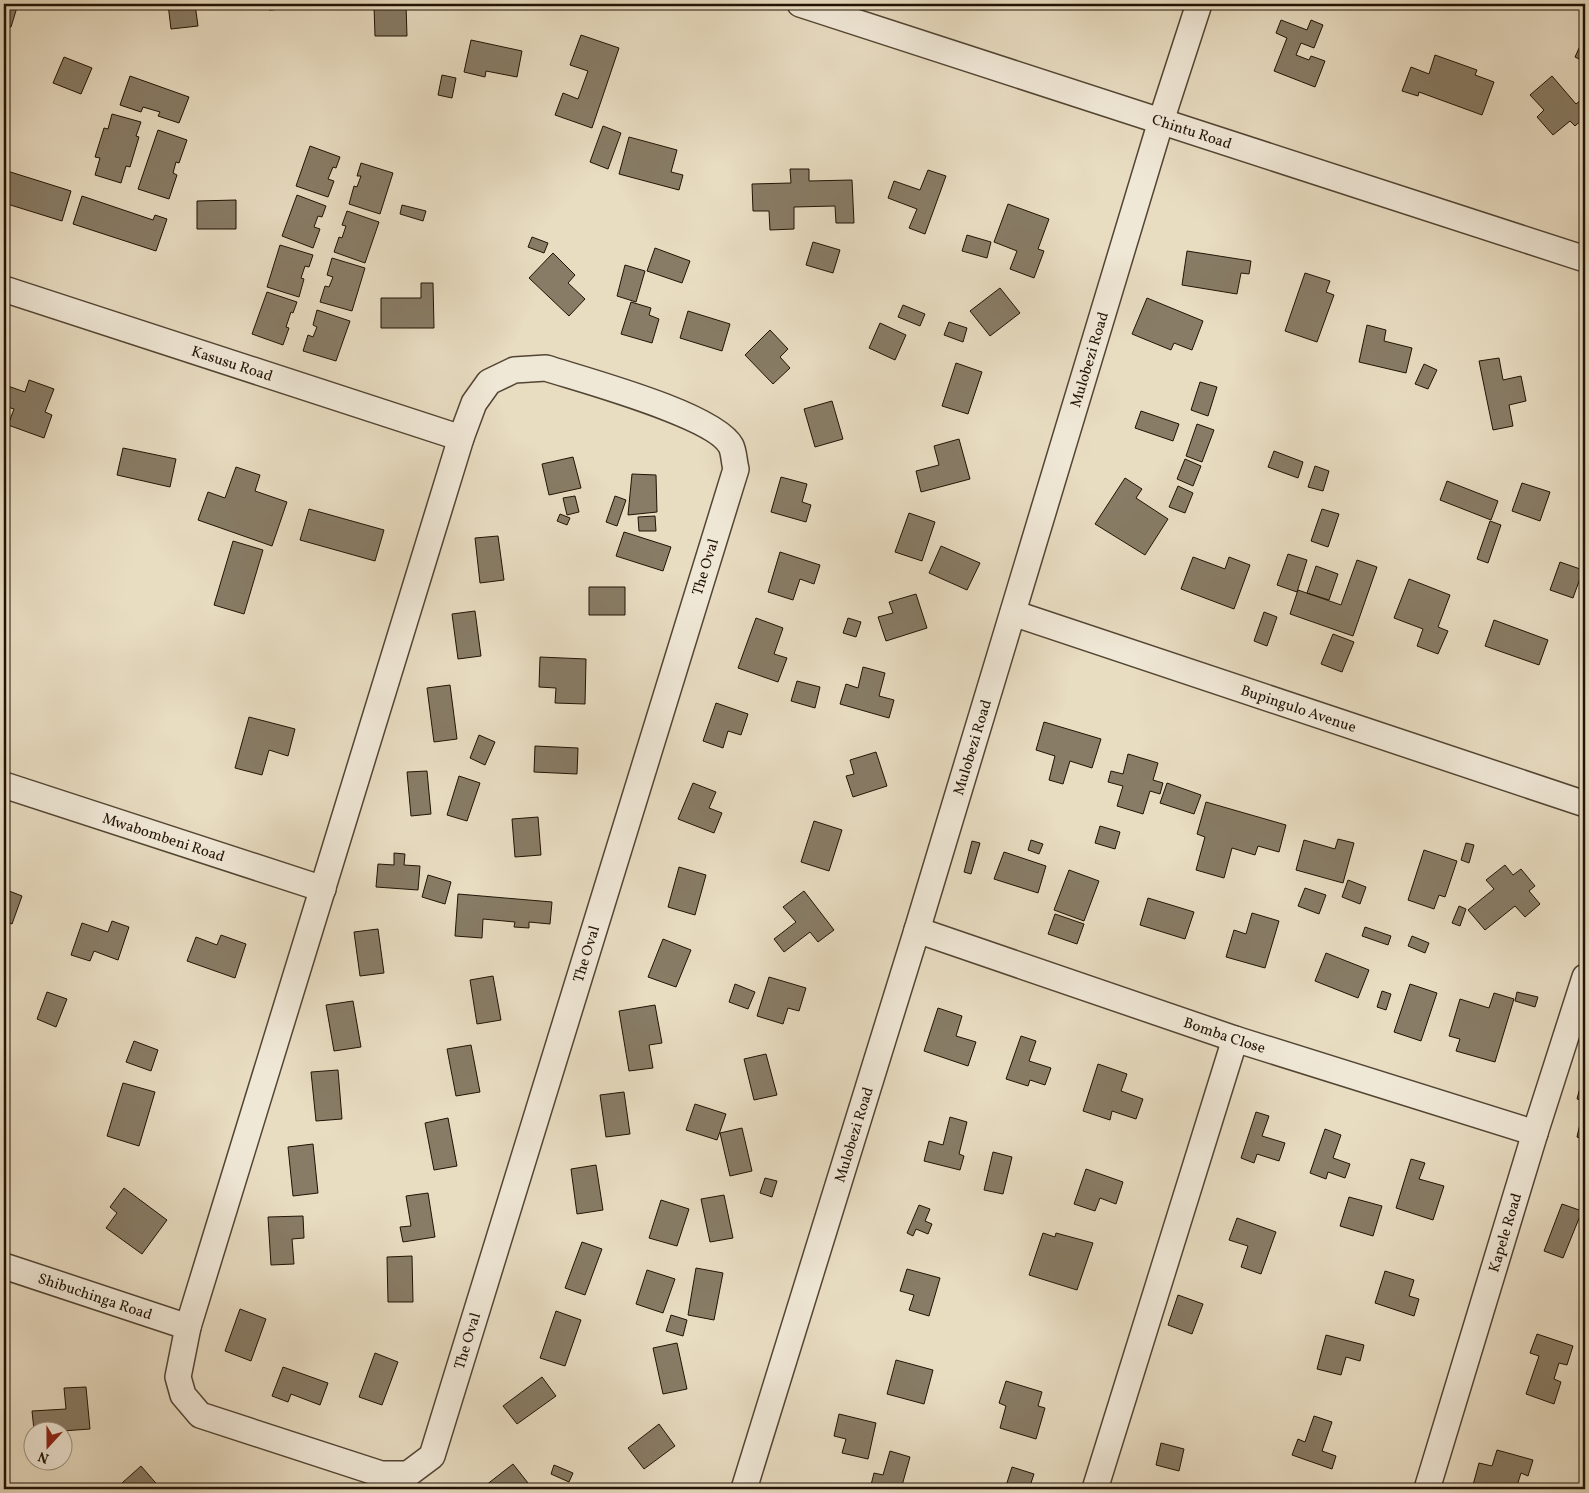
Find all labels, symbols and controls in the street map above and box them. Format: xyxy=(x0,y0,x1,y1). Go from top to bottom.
street label: Chintu Road xyxy=(1149,110,1234,156)
street label: Mulobezi Road xyxy=(1066,310,1115,410)
street label: Kasusu Road xyxy=(188,342,275,388)
street label: The Oval xyxy=(688,536,725,598)
street label: Bupingulo Avenue xyxy=(1237,681,1359,739)
street label: Mulobezi Road xyxy=(949,697,998,798)
street label: Mwabombeni Road xyxy=(99,809,227,868)
street label: The Oval xyxy=(569,923,606,985)
street label: Bomba Close xyxy=(1180,1013,1268,1060)
street label: Mulobezi Road xyxy=(830,1085,880,1185)
street label: Kapele Road xyxy=(1484,1191,1528,1275)
street label: Shibuchinga Road xyxy=(35,1269,155,1326)
street label: The Oval xyxy=(450,1310,487,1372)
north arrow xyxy=(22,1420,72,1470)
text: N xyxy=(36,1446,52,1467)

